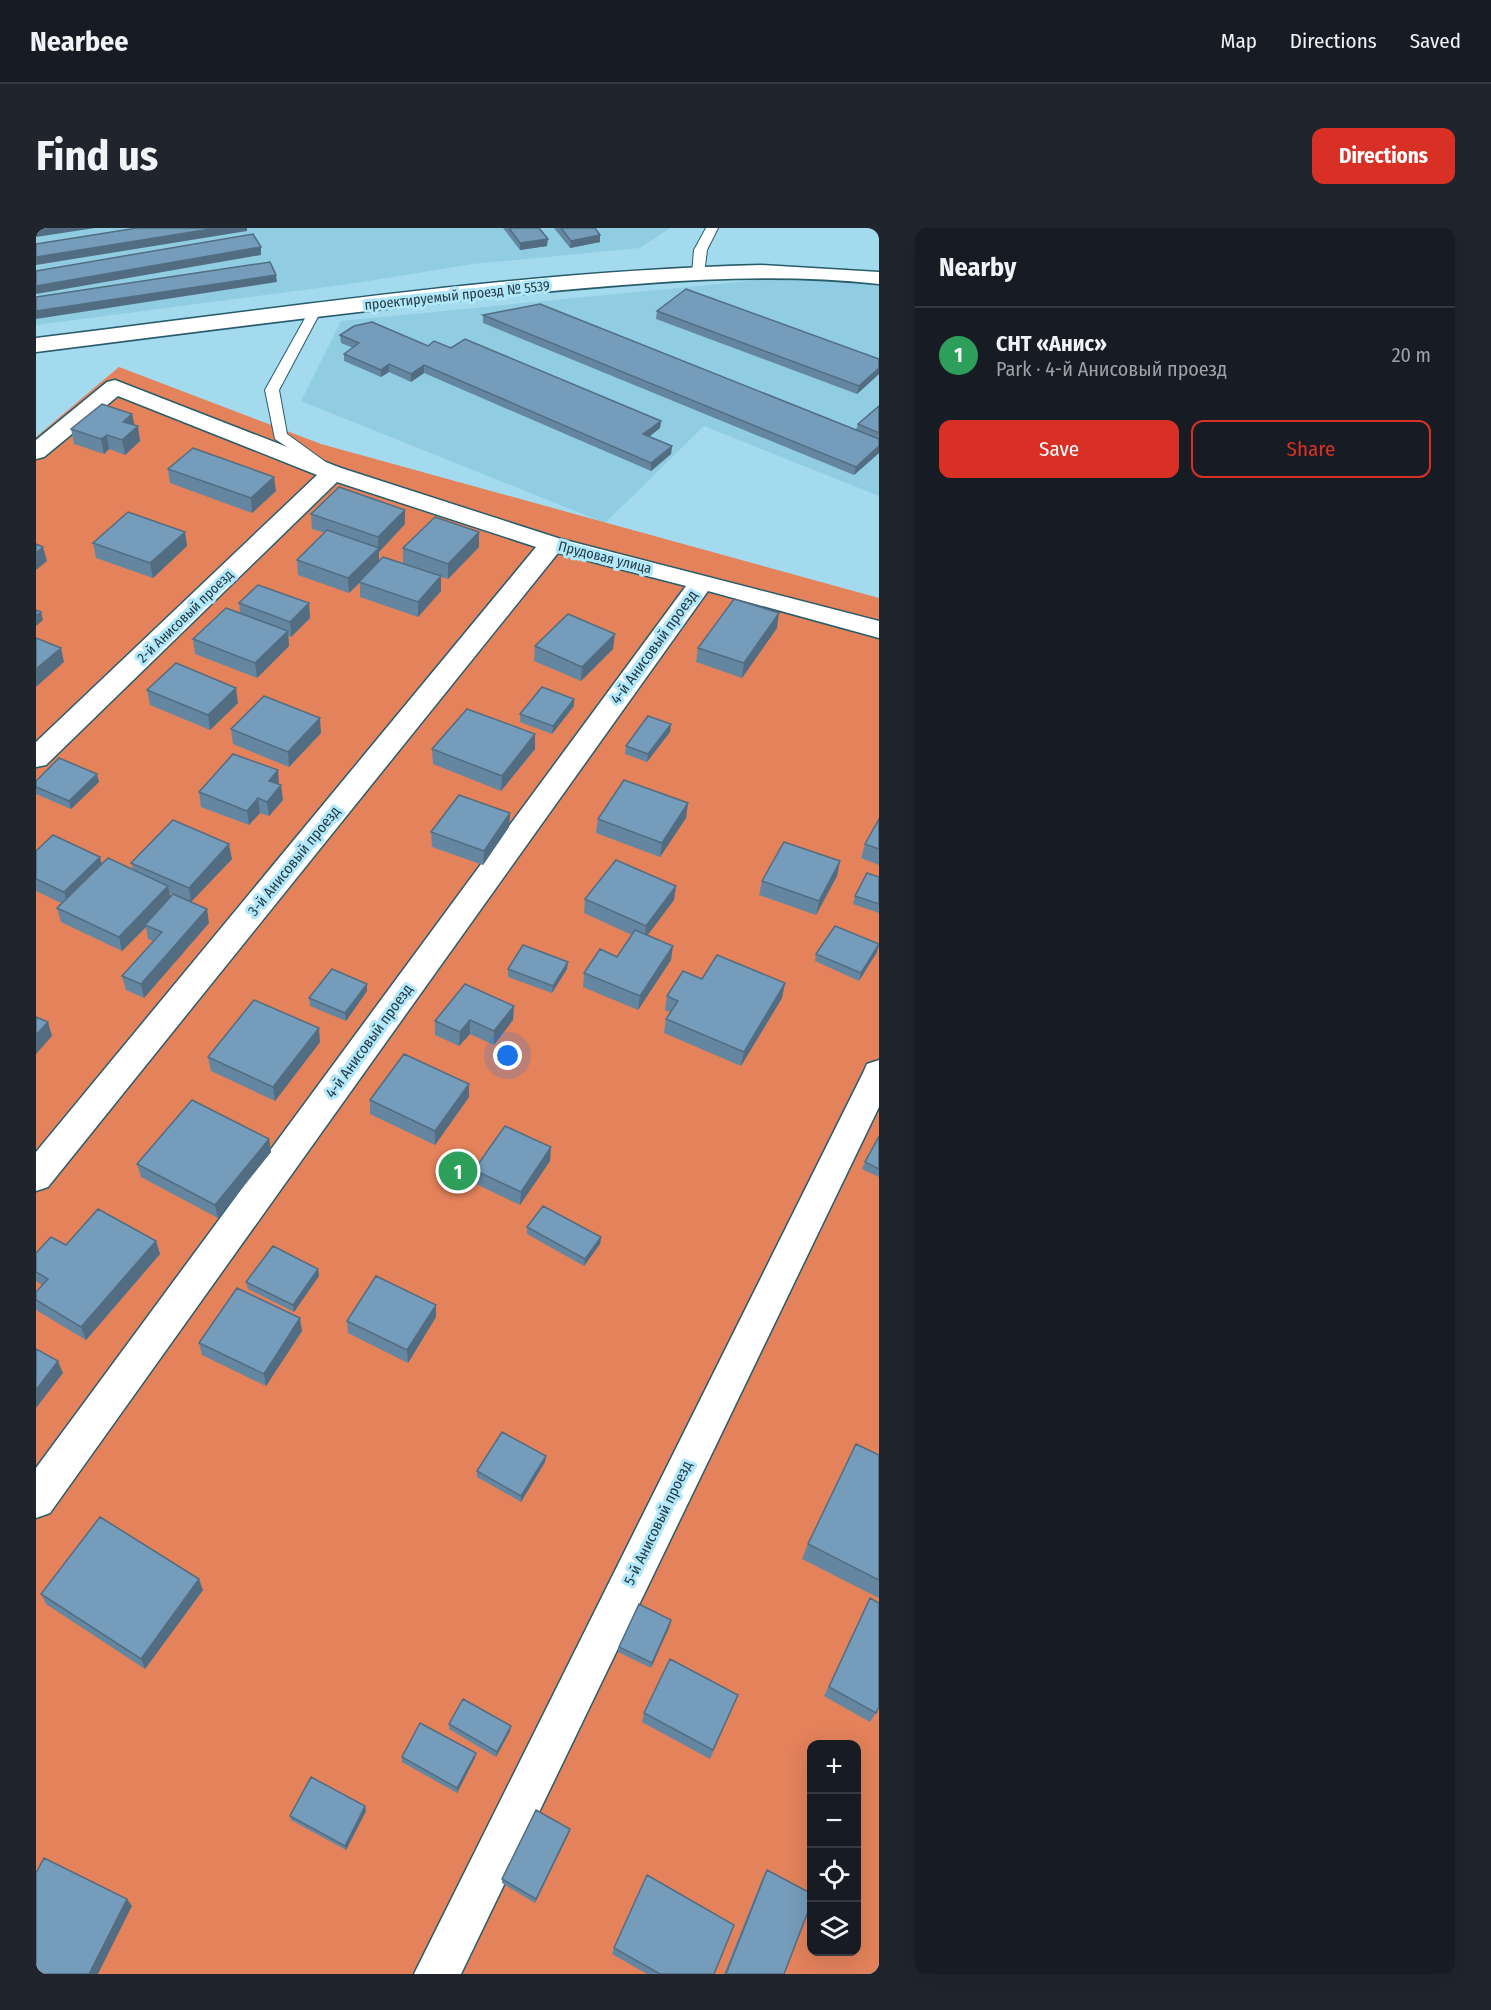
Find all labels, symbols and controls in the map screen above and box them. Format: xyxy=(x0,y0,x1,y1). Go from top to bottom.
text: Nearbee xyxy=(30,25,129,58)
text: Map xyxy=(1220,28,1257,54)
text: Directions xyxy=(1290,28,1377,54)
text: Saved xyxy=(1410,28,1461,54)
button: Directions xyxy=(1312,128,1455,184)
text: Find us xyxy=(36,131,158,181)
text: Nearby xyxy=(939,252,1016,283)
street label: проектируемый проезд № 5539 xyxy=(364,277,551,314)
text: СНТ «Анис» xyxy=(996,330,1107,357)
text: 1 xyxy=(954,343,963,367)
text: 20 m xyxy=(1392,343,1431,367)
text: Park · 4-й Анисовый проезд xyxy=(996,357,1227,381)
button: Save xyxy=(939,420,1179,478)
button: Share xyxy=(1191,420,1431,478)
street label: Прудовая улица xyxy=(557,538,653,577)
street label: 2-й Анисовый проезд xyxy=(134,566,237,666)
street label: 4-й Анисовый проезд xyxy=(607,587,701,707)
street label: 3-й Анисовый проезд xyxy=(244,803,344,919)
street label: 4-й Анисовый проезд xyxy=(322,981,416,1101)
your location xyxy=(493,1041,522,1070)
pin: 1 xyxy=(438,1148,478,1194)
street label: 5-й Анисовый проезд xyxy=(620,1458,696,1588)
map controls xyxy=(807,1740,861,1956)
button: + xyxy=(807,1740,861,1794)
button: − xyxy=(807,1794,861,1848)
button: locate xyxy=(807,1848,861,1902)
button: layers xyxy=(807,1902,861,1956)

